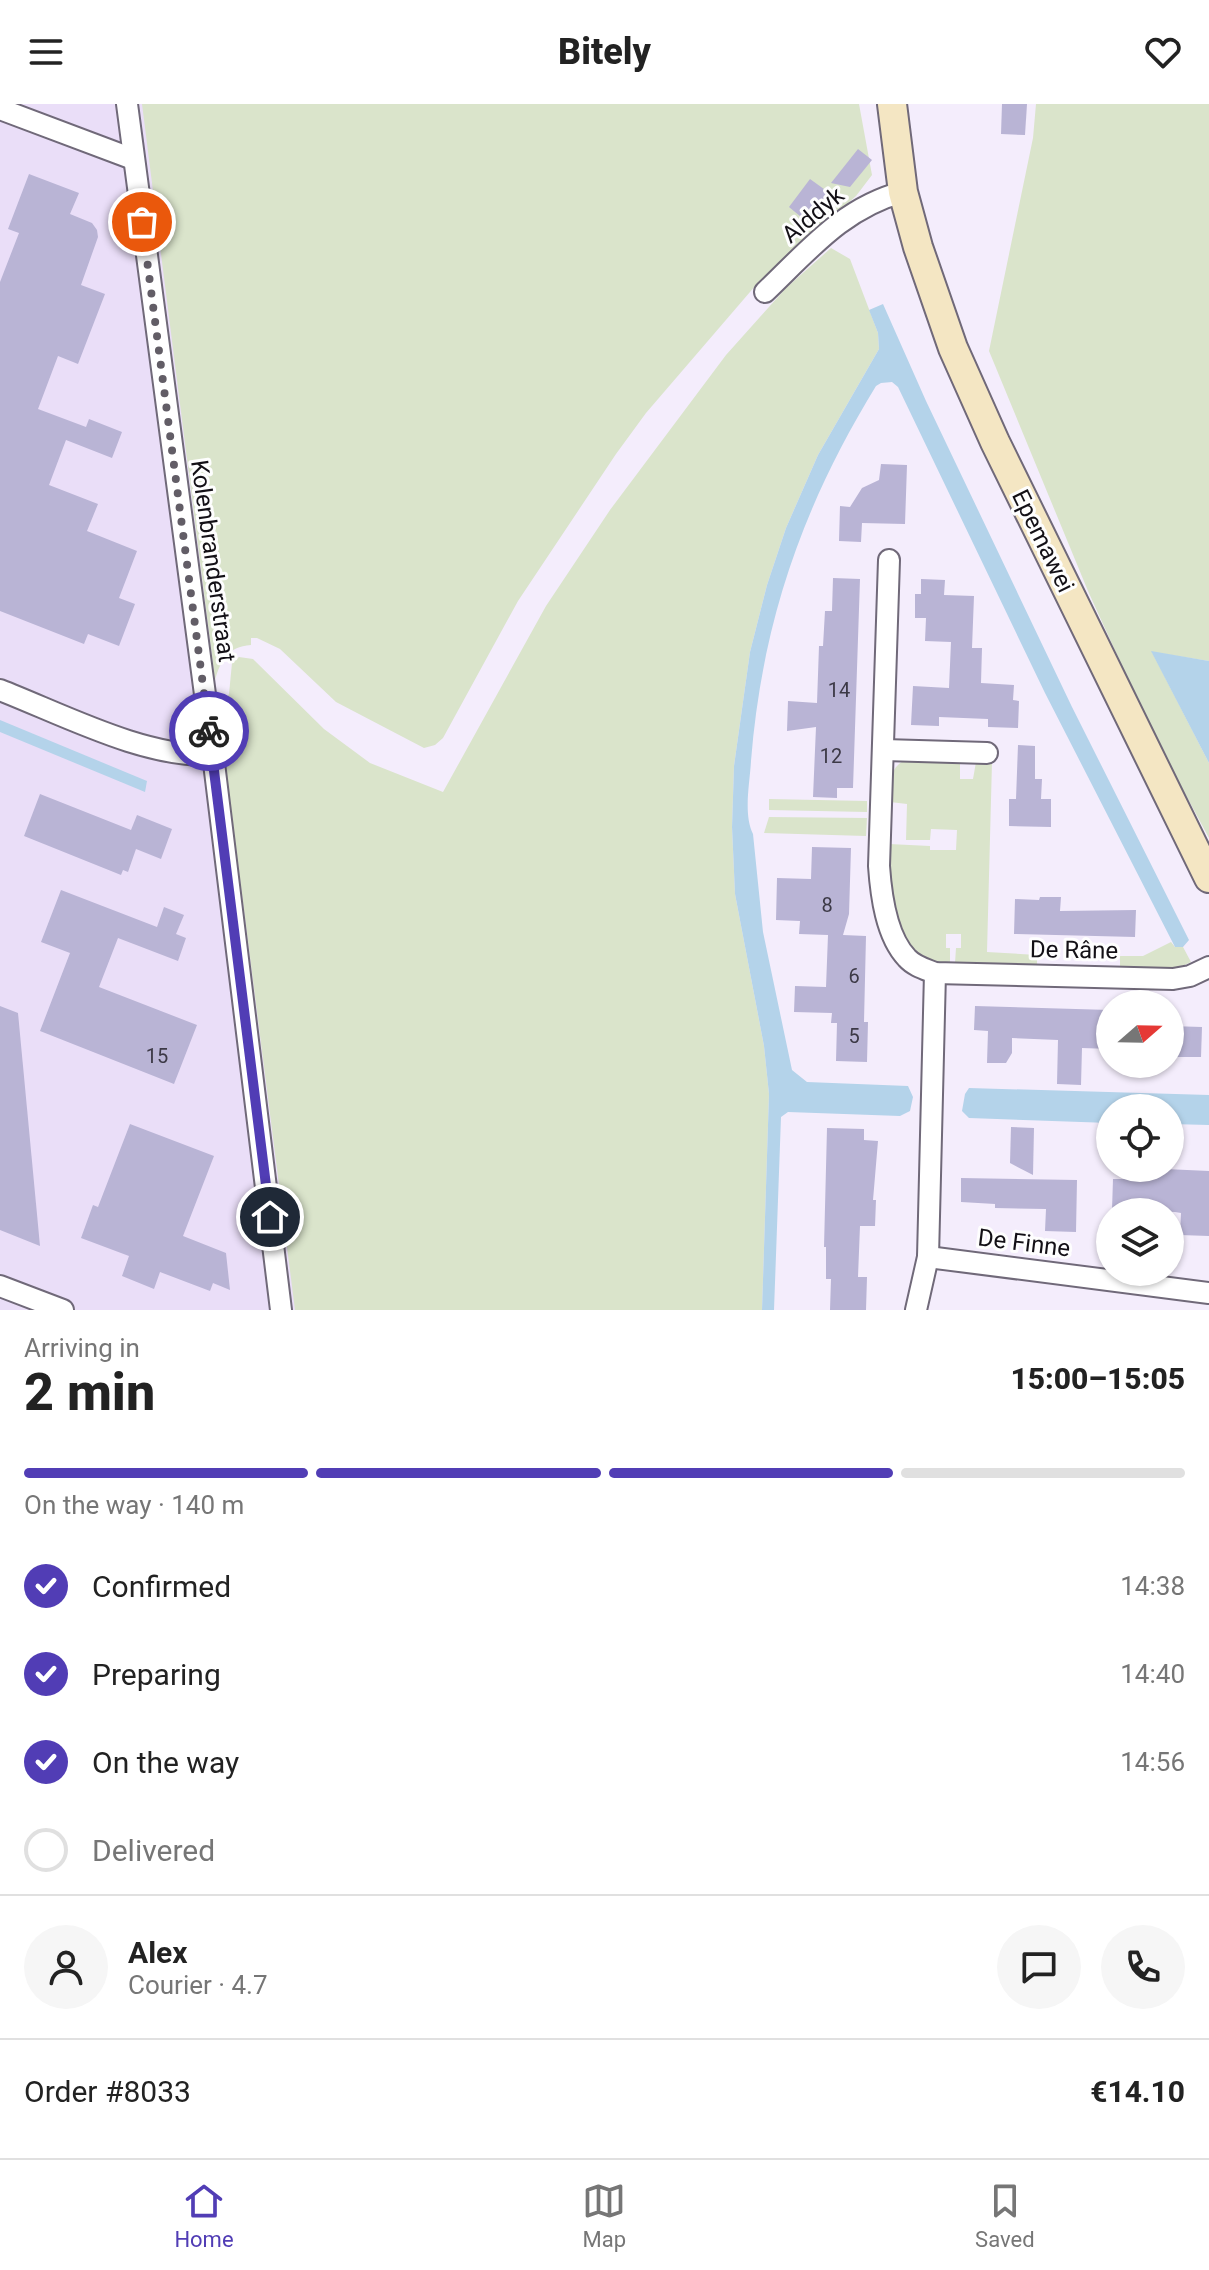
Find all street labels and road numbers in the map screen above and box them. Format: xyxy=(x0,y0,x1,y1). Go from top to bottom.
street label: Alddyk xyxy=(776,181,850,249)
street label: Kolenbranderstraat xyxy=(185,458,241,664)
street label: Epemawei xyxy=(1006,485,1080,597)
street label: De Râne xyxy=(1030,935,1118,965)
street label: De Finne xyxy=(976,1223,1072,1263)

